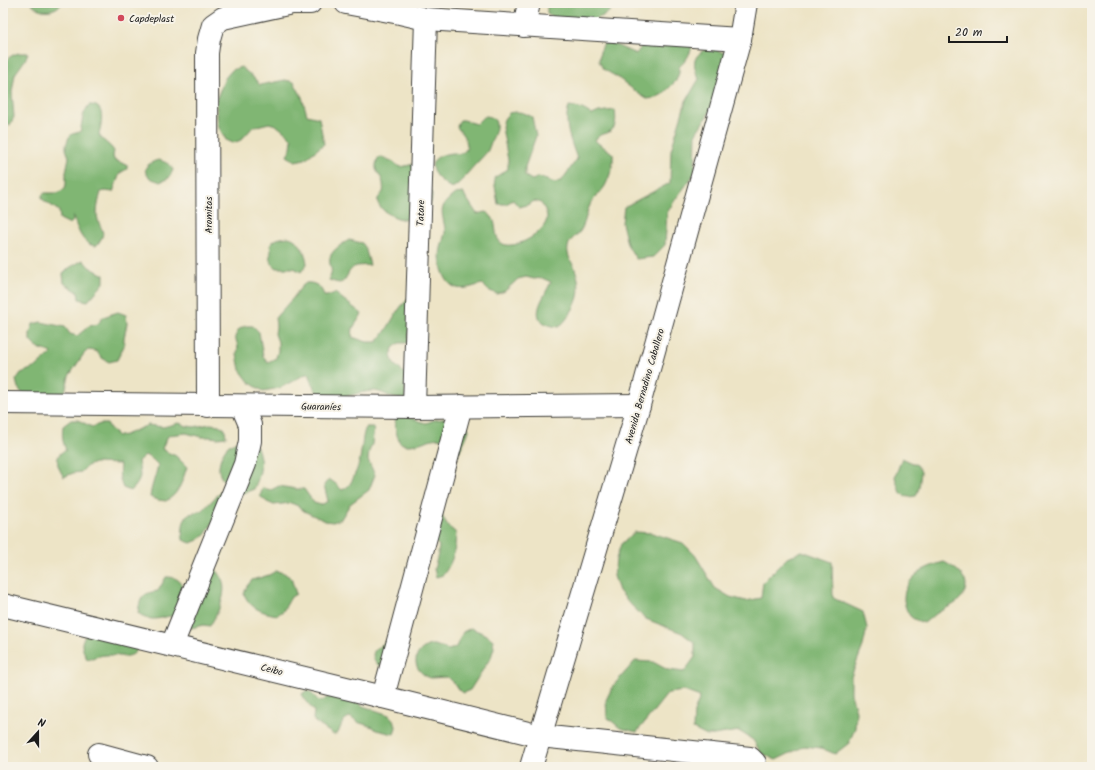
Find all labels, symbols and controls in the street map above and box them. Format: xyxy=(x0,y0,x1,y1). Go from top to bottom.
place label: Capdeplast xyxy=(129,11,174,27)
marker: Capdeplast xyxy=(116,13,126,23)
scale bar xyxy=(949,18,1007,44)
text: 20 m xyxy=(955,23,983,42)
street label: Aromitas xyxy=(201,196,217,234)
street label: Tatare xyxy=(413,199,429,227)
street label: Avenida Bernadino Caballero xyxy=(621,326,669,446)
street label: Guaraníes xyxy=(301,399,342,415)
street label: Ceibo xyxy=(259,659,285,681)
north arrow xyxy=(18,712,58,752)
text: N xyxy=(35,714,48,733)

